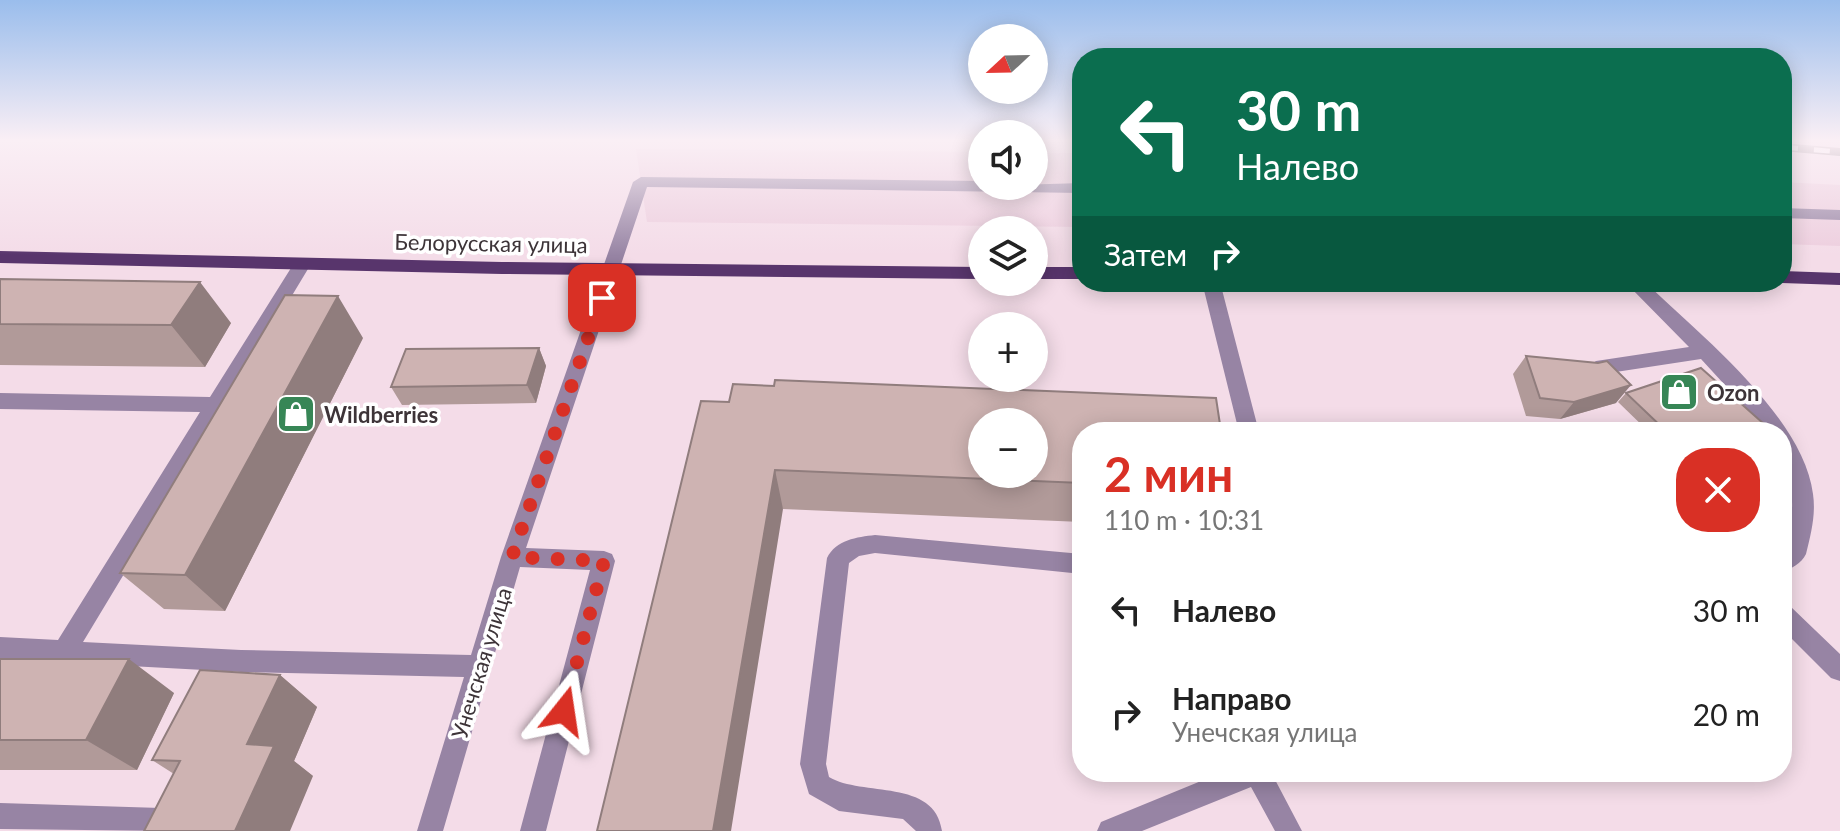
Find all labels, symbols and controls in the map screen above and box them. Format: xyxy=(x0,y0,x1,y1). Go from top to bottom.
north arrow xyxy=(968,24,1048,104)
map controls xyxy=(968,24,1048,488)
text: 30 m xyxy=(1236,76,1361,143)
icon: left xyxy=(1104,80,1208,184)
button: sound xyxy=(968,120,1048,200)
text: Налево xyxy=(1236,144,1359,188)
button: layers xyxy=(968,216,1048,296)
street label: Белорусская улица xyxy=(394,228,588,258)
icon: right xyxy=(1203,232,1247,276)
text: Затем xyxy=(1104,236,1187,272)
pin xyxy=(568,264,636,332)
icon: arrive xyxy=(580,276,624,320)
button: + xyxy=(968,312,1048,392)
shop icon: Ozon xyxy=(1658,371,1700,413)
place label: Ozon xyxy=(1707,379,1760,406)
shop icon: Wildberries xyxy=(275,393,317,435)
place label: Wildberries xyxy=(324,401,438,428)
button: − xyxy=(968,408,1048,488)
text: 2 мин xyxy=(1104,445,1233,502)
button: close xyxy=(1676,448,1760,532)
text: 110 m · 10:31 xyxy=(1104,504,1264,536)
street label: Унечская улица xyxy=(445,584,517,742)
icon: left xyxy=(1104,588,1148,632)
text: Налево xyxy=(1172,592,1276,628)
text: 30 m xyxy=(1693,592,1760,628)
position arrow xyxy=(522,669,606,753)
text: Направо xyxy=(1172,680,1292,716)
icon: right xyxy=(1104,692,1148,736)
text: 20 m xyxy=(1693,696,1760,732)
text: Унечская улица xyxy=(1172,716,1358,748)

